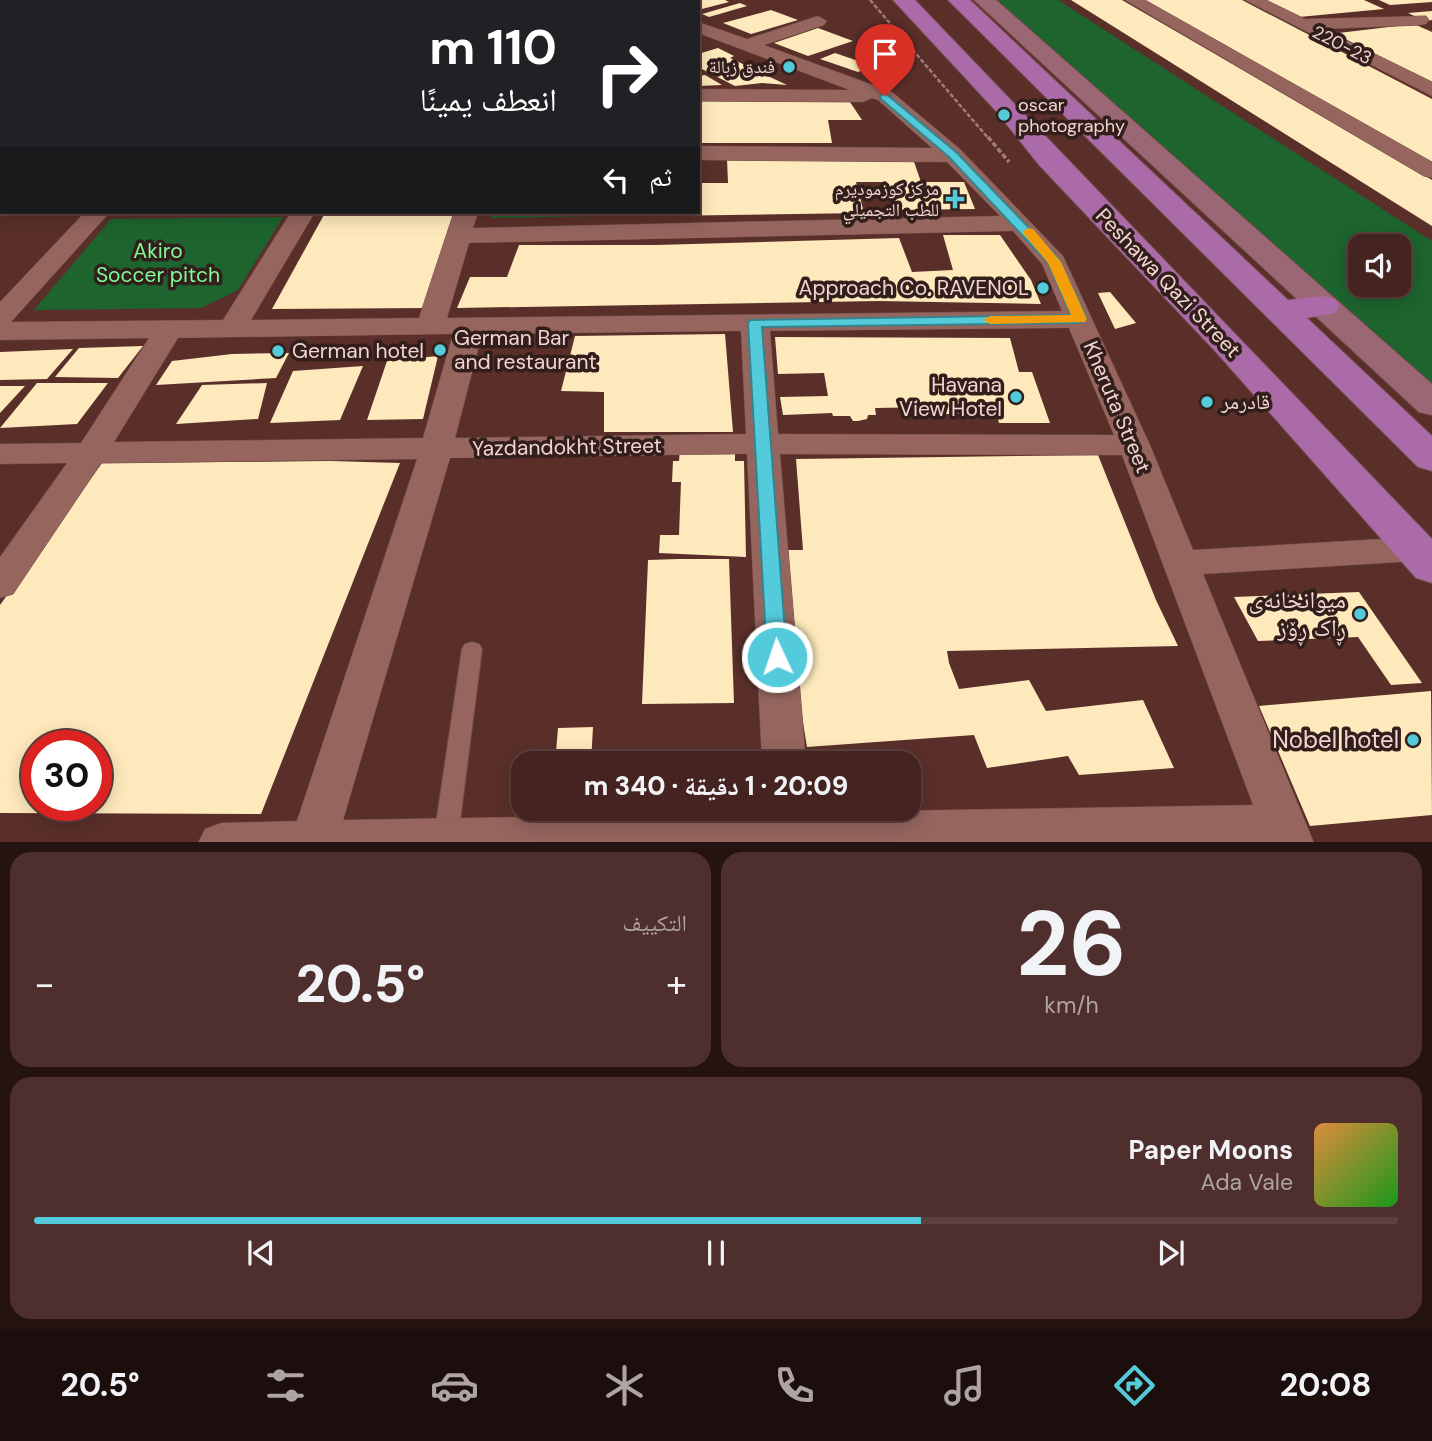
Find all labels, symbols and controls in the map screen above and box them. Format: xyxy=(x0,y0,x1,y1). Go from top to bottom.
text: 110 m xyxy=(429,15,557,79)
street label: 220-23 xyxy=(1308,20,1376,70)
pin xyxy=(855,24,915,96)
icon: right xyxy=(581,28,672,119)
icon: arrive xyxy=(866,35,904,73)
place label: فندق زبالة xyxy=(709,55,775,79)
marker: فندق زبالة xyxy=(781,59,797,75)
text: انعطف يمينًا xyxy=(419,79,557,121)
place label: oscar photography xyxy=(1018,93,1125,138)
marker: oscar photography xyxy=(996,107,1012,123)
text: ثم xyxy=(649,160,672,194)
icon: left xyxy=(597,161,635,199)
place label: مركز كوزموديرم للطب التجميلي xyxy=(835,177,939,225)
marker: مركز كوزموديرم للطب التجميلي xyxy=(945,189,965,209)
street label: Peshawa Qazi Street xyxy=(1089,202,1247,364)
map controls xyxy=(1348,234,1411,297)
button: sound xyxy=(1348,234,1411,297)
park label: Akiro Soccer pitch xyxy=(96,237,220,289)
place label: Approach Co. RAVENOL xyxy=(798,274,1029,302)
marker: Approach Co. RAVENOL xyxy=(1035,280,1051,296)
place label: German Bar and restaurant xyxy=(454,324,597,376)
place label: German hotel xyxy=(292,337,424,365)
street label: Kheruta Street xyxy=(1077,337,1157,477)
marker: German Bar and restaurant xyxy=(432,342,448,358)
marker: German hotel xyxy=(270,343,286,359)
place label: Havana View Hotel xyxy=(899,371,1002,423)
place label: قادرمر xyxy=(1220,388,1270,416)
marker: Havana View Hotel xyxy=(1008,389,1024,405)
marker: قادرمر xyxy=(1199,394,1215,410)
street label: Yazdandokht Street xyxy=(472,431,662,463)
place label: میوانخانەی ڕاک ڕۆز xyxy=(1249,584,1346,646)
marker: میوانخانەی ڕاک ڕۆز xyxy=(1352,606,1368,622)
position arrow xyxy=(740,620,814,694)
place label: Nobel hotel xyxy=(1272,724,1399,755)
speed limit sign: 30 xyxy=(21,730,112,821)
marker: Nobel hotel xyxy=(1405,732,1421,748)
text: 20:09 · 1 دقيقة · 340 m xyxy=(584,769,848,803)
text: 26 xyxy=(1016,885,1127,1003)
text: التكييف xyxy=(622,908,687,938)
text: 20.5° xyxy=(296,950,425,1018)
text: − xyxy=(34,959,55,1009)
text: + xyxy=(666,959,687,1009)
text: km/h xyxy=(1044,990,1099,1020)
text: Paper Moons xyxy=(1129,1133,1293,1167)
text: Ada Vale xyxy=(1200,1167,1293,1197)
icon: previous xyxy=(242,1234,280,1272)
icon: pause xyxy=(697,1234,735,1272)
icon: next xyxy=(1152,1234,1190,1272)
icon: filters xyxy=(261,1361,310,1410)
icon: car xyxy=(430,1361,479,1410)
icon: climate xyxy=(600,1361,649,1410)
icon: phone xyxy=(770,1361,819,1410)
icon: music xyxy=(940,1361,989,1410)
icon: directions xyxy=(1110,1361,1159,1410)
text: 20.5° xyxy=(60,1364,140,1406)
text: 20:08 xyxy=(1280,1364,1372,1406)

